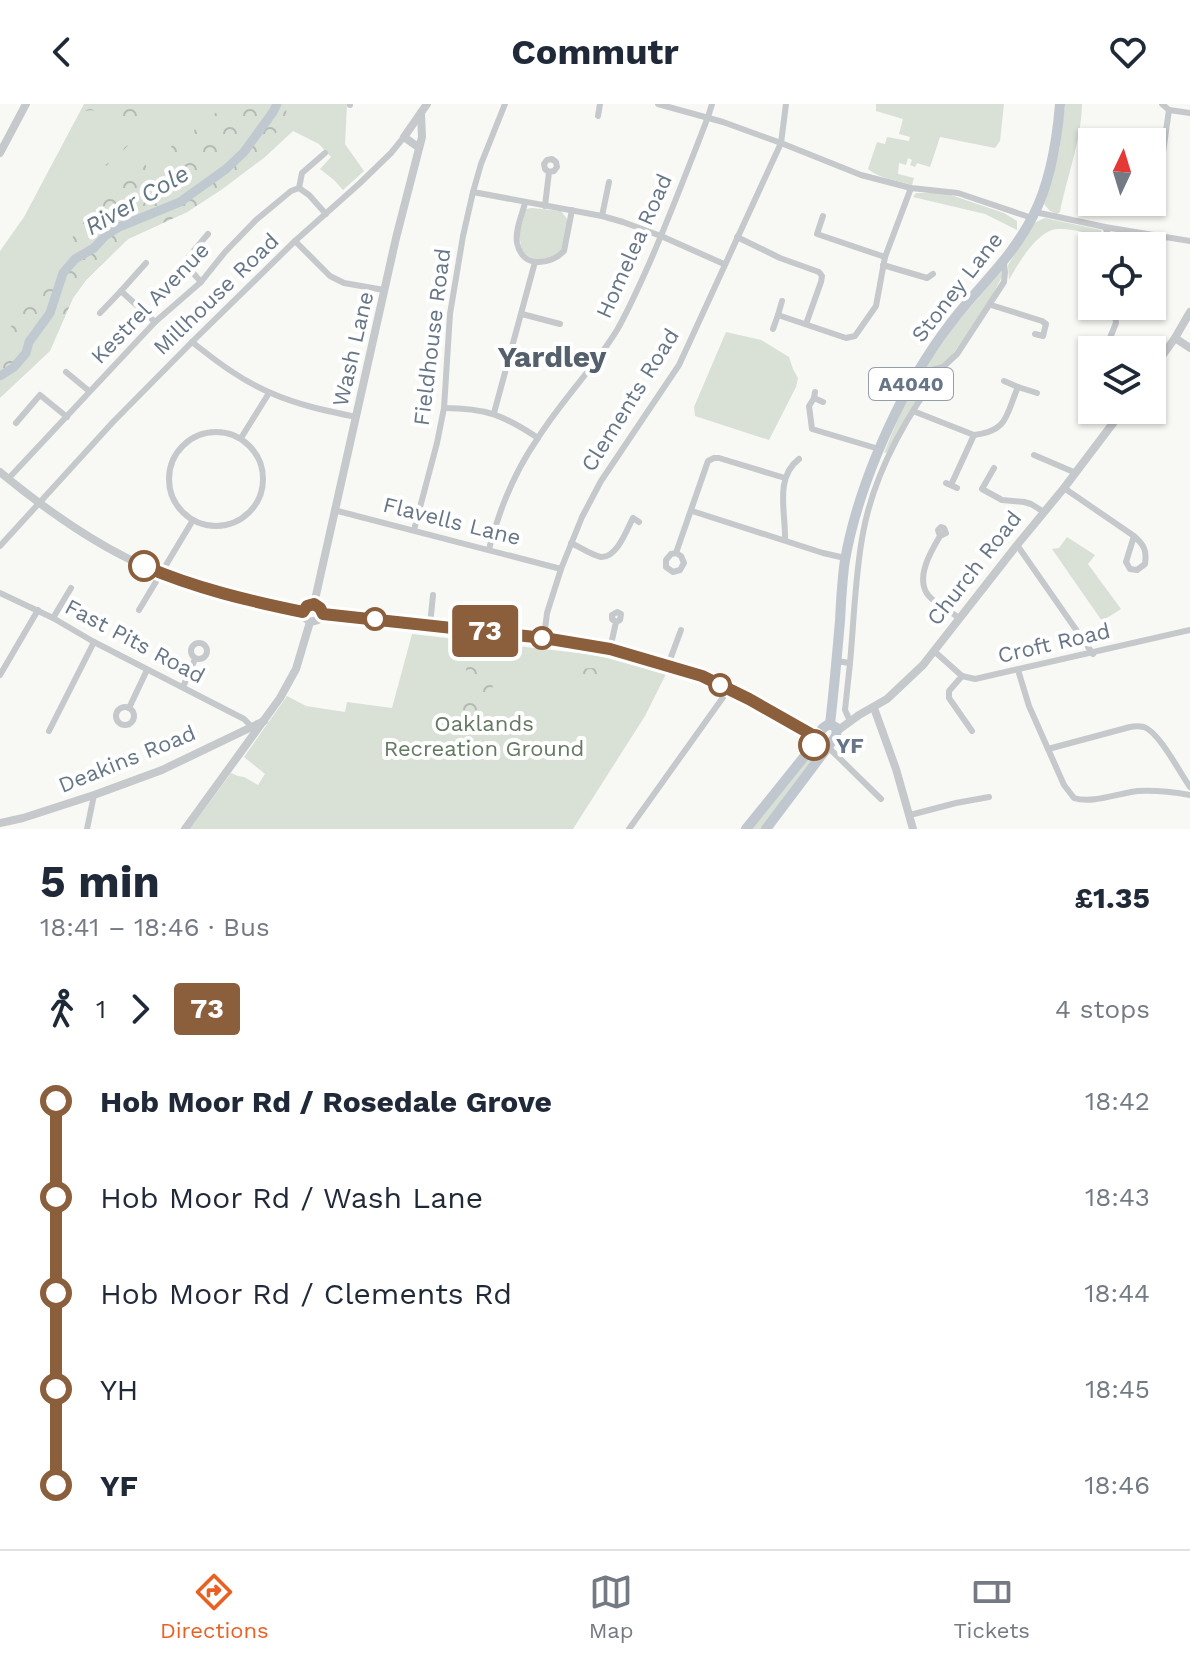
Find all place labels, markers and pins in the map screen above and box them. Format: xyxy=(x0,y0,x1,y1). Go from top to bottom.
unlabelled marker xyxy=(129,551,159,581)
unlabelled marker xyxy=(364,608,386,630)
unlabelled marker xyxy=(531,627,553,649)
unlabelled marker xyxy=(709,674,731,696)
marker: YF xyxy=(799,730,829,760)
place label: YF xyxy=(836,733,864,758)

